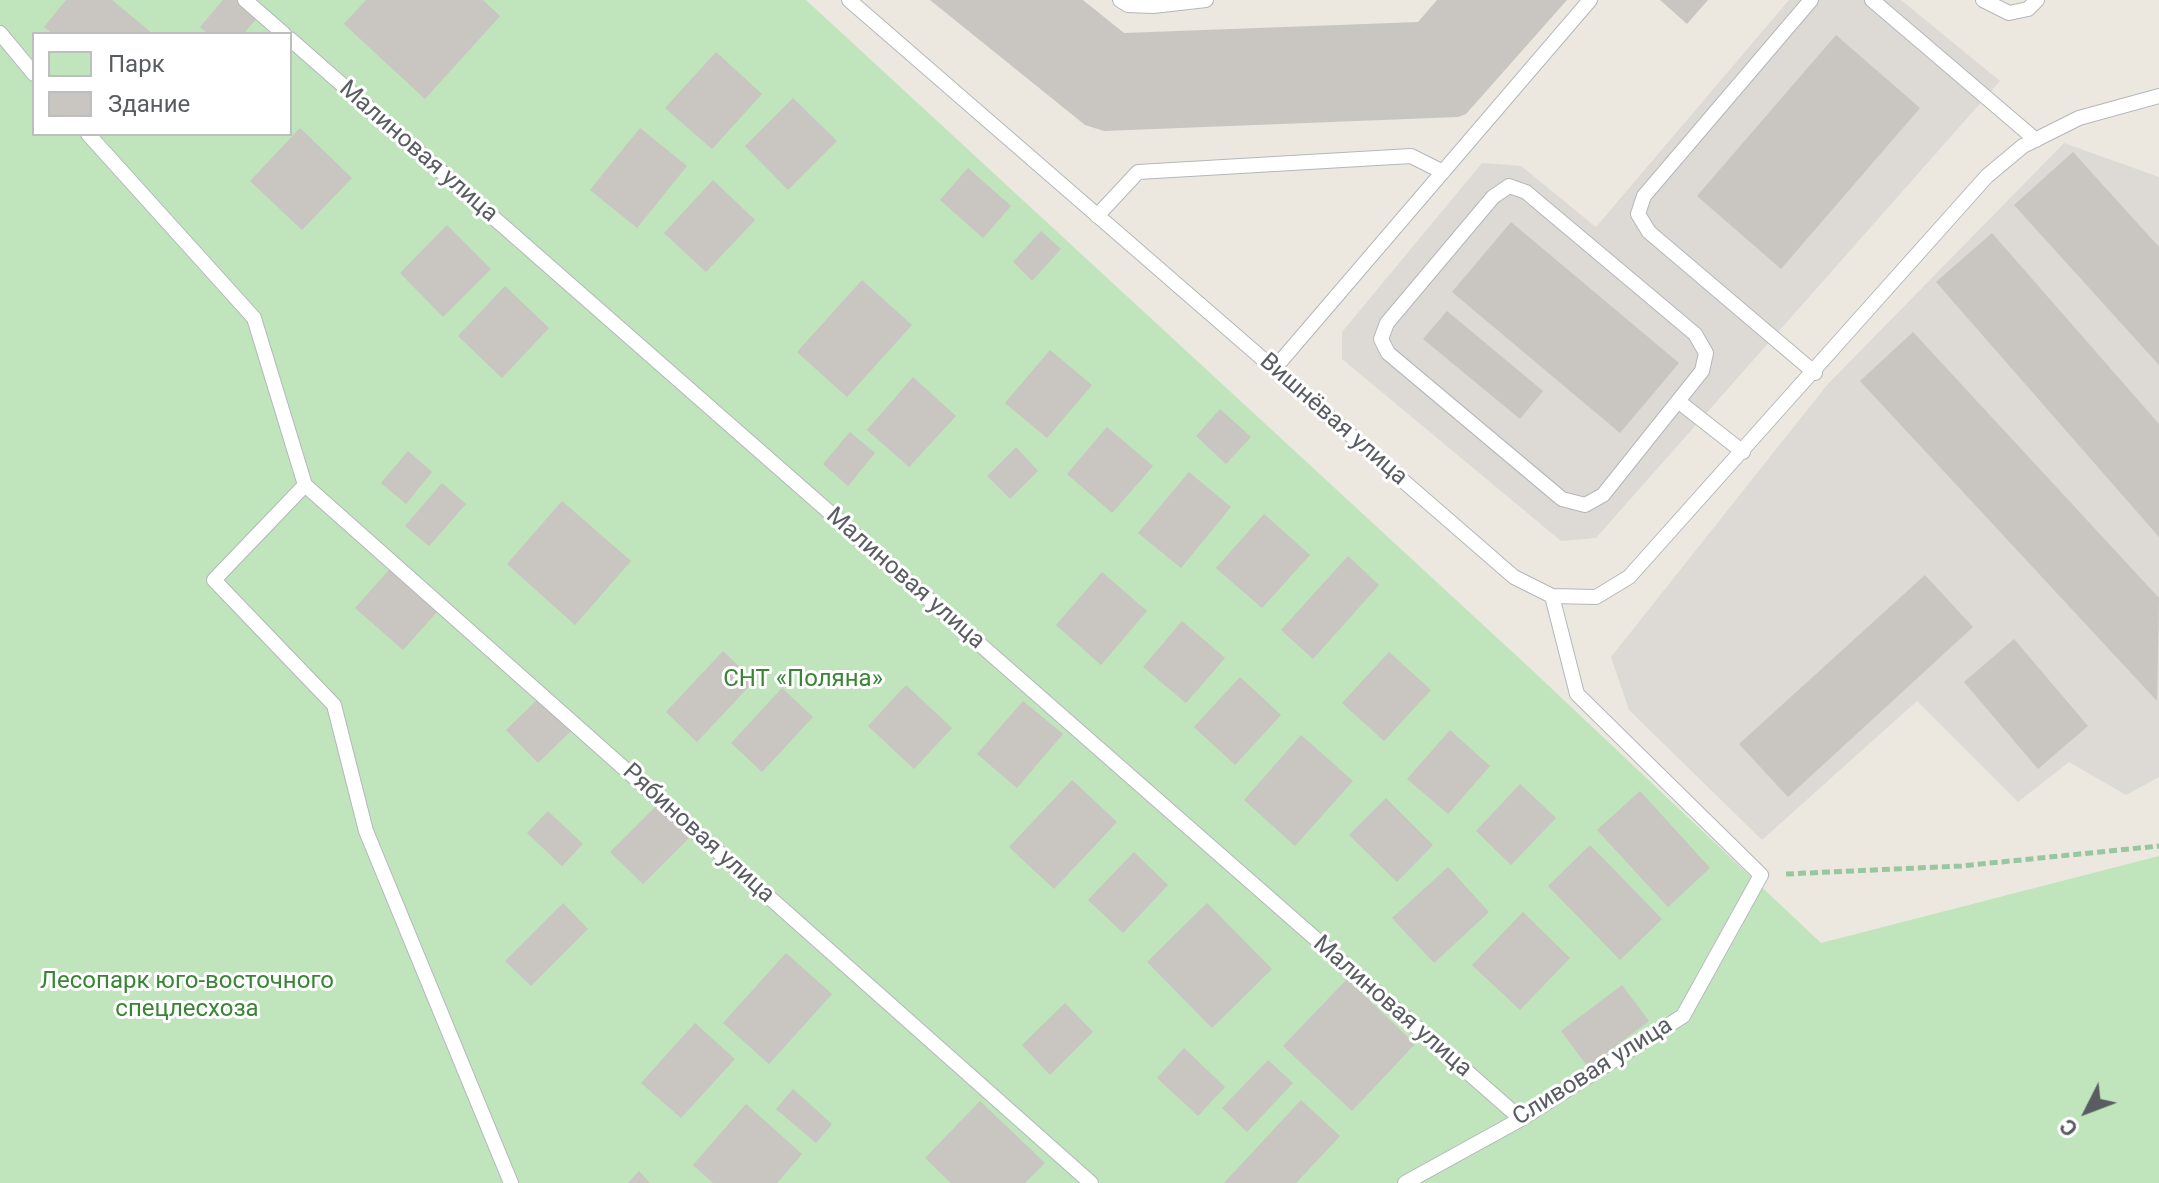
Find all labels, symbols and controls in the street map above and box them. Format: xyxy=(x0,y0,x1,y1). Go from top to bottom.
legend xyxy=(32,32,292,136)
text: Парк xyxy=(108,50,165,78)
street label: Малиновая улица xyxy=(333,75,503,229)
text: Здание xyxy=(108,90,190,118)
street label: Вишнёвая улица xyxy=(1253,348,1413,492)
street label: Малиновая улица xyxy=(820,502,990,656)
park label: СНТ «Поляна» xyxy=(723,666,883,694)
street label: Рябиновая улица xyxy=(616,758,780,910)
street label: Малиновая улица xyxy=(1307,930,1477,1084)
park label: Лесопарк юго-восточного спецлесхоза xyxy=(40,968,334,1024)
street label: Сливовая улица xyxy=(1508,1011,1678,1133)
north arrow xyxy=(2047,1071,2127,1151)
text: С xyxy=(2055,1114,2083,1141)

